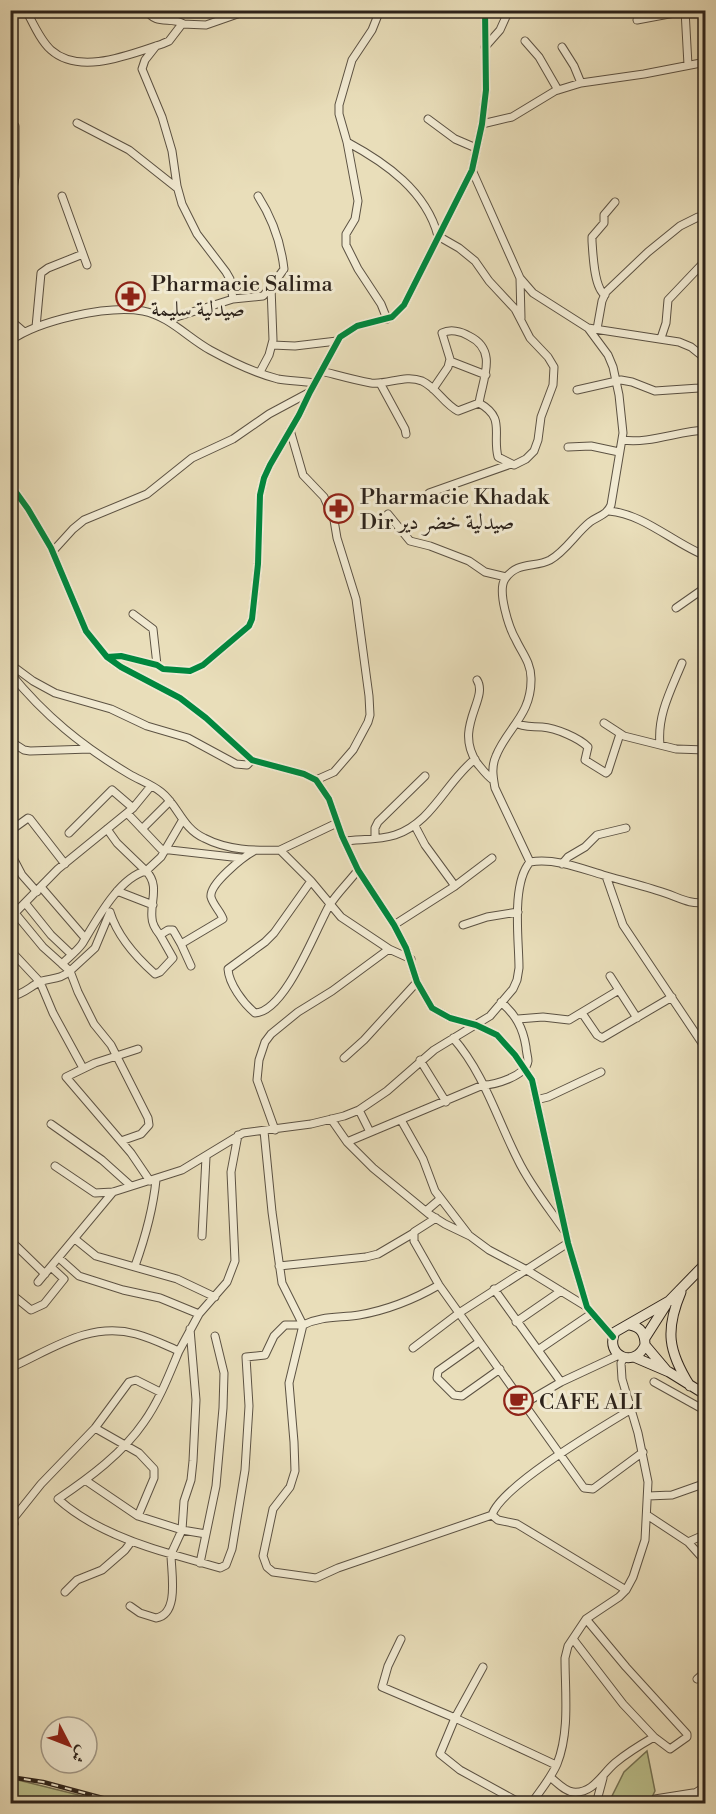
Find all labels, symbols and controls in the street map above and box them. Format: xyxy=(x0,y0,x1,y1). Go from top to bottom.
place label: Pharmacie Salima صيدلية سليمة xyxy=(151,271,333,323)
pharmacy icon: Pharmacie Salima صيدلية سليمة xyxy=(114,280,146,312)
place label: Pharmacie Khadak Dir صيدلية خضر دير xyxy=(360,484,551,536)
pharmacy icon: Pharmacie Khadak Dir صيدلية خضر دير xyxy=(323,493,355,525)
cafe icon: CAFE ALI xyxy=(502,1385,534,1417)
place label: CAFE ALI xyxy=(539,1389,643,1416)
north arrow xyxy=(39,1715,99,1775)
text: ش xyxy=(67,1742,92,1767)

